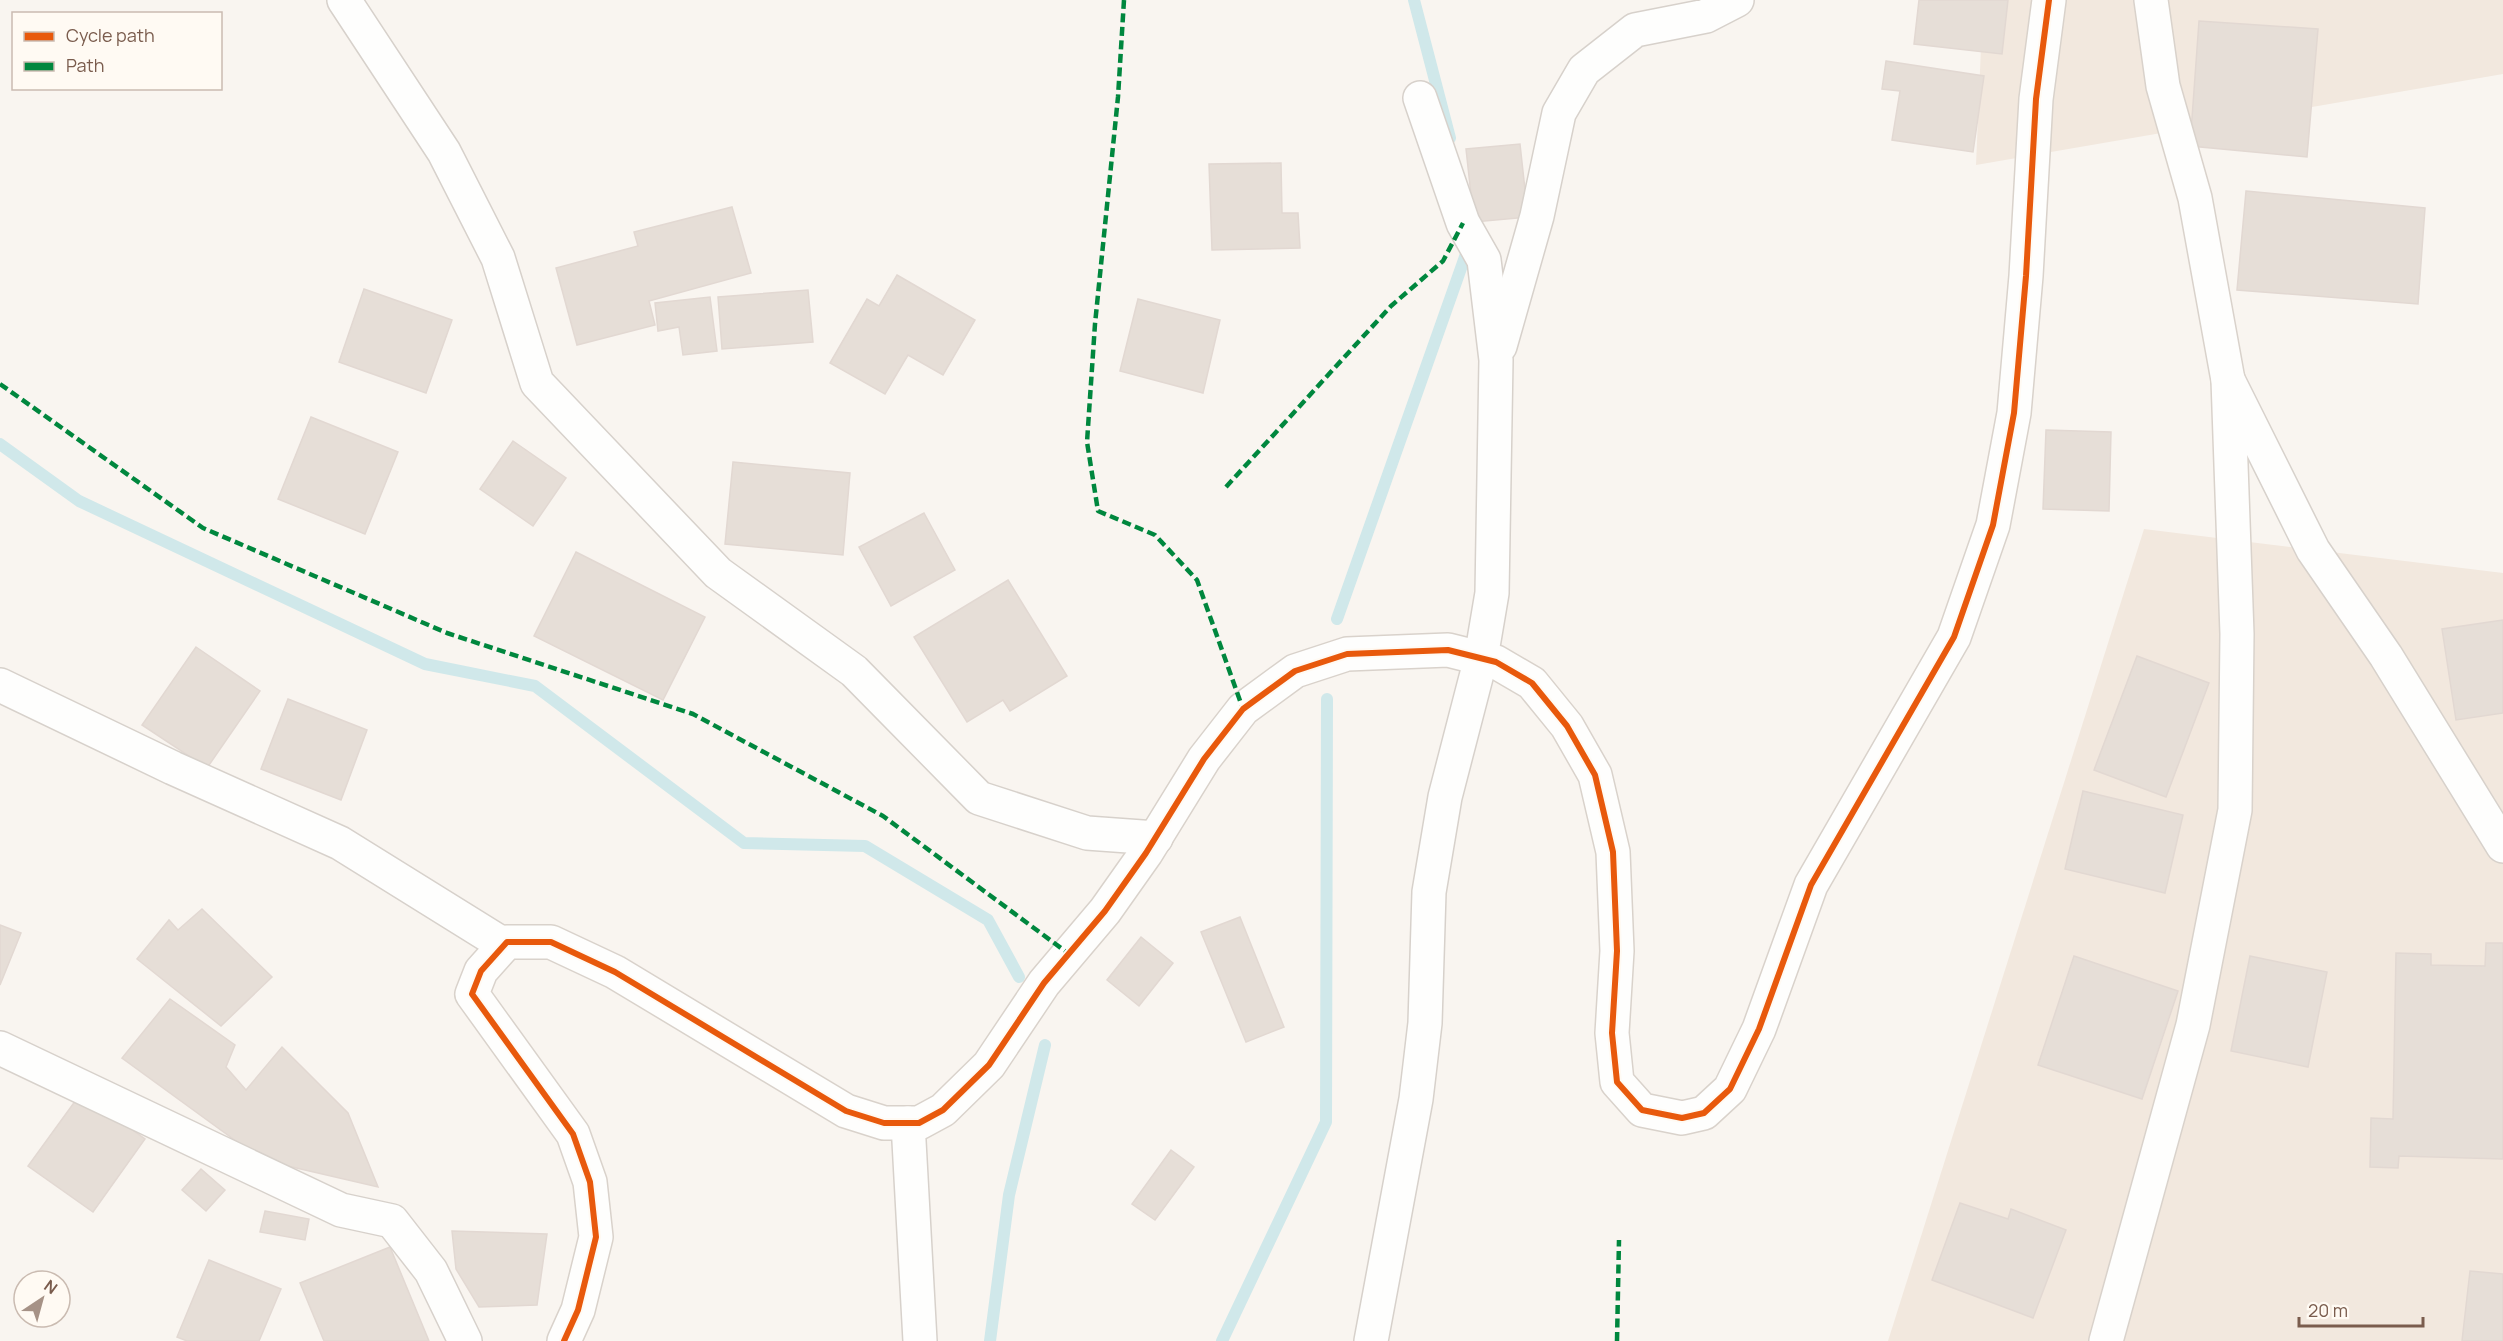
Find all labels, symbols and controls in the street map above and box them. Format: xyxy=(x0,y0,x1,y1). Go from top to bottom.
legend xyxy=(12,12,222,90)
text: Cycle path xyxy=(66,23,155,47)
text: Path xyxy=(66,53,104,77)
north arrow xyxy=(12,1269,72,1329)
text: N xyxy=(40,1275,62,1299)
scale bar xyxy=(2299,1290,2424,1328)
text: 20 m xyxy=(2308,1298,2348,1322)

